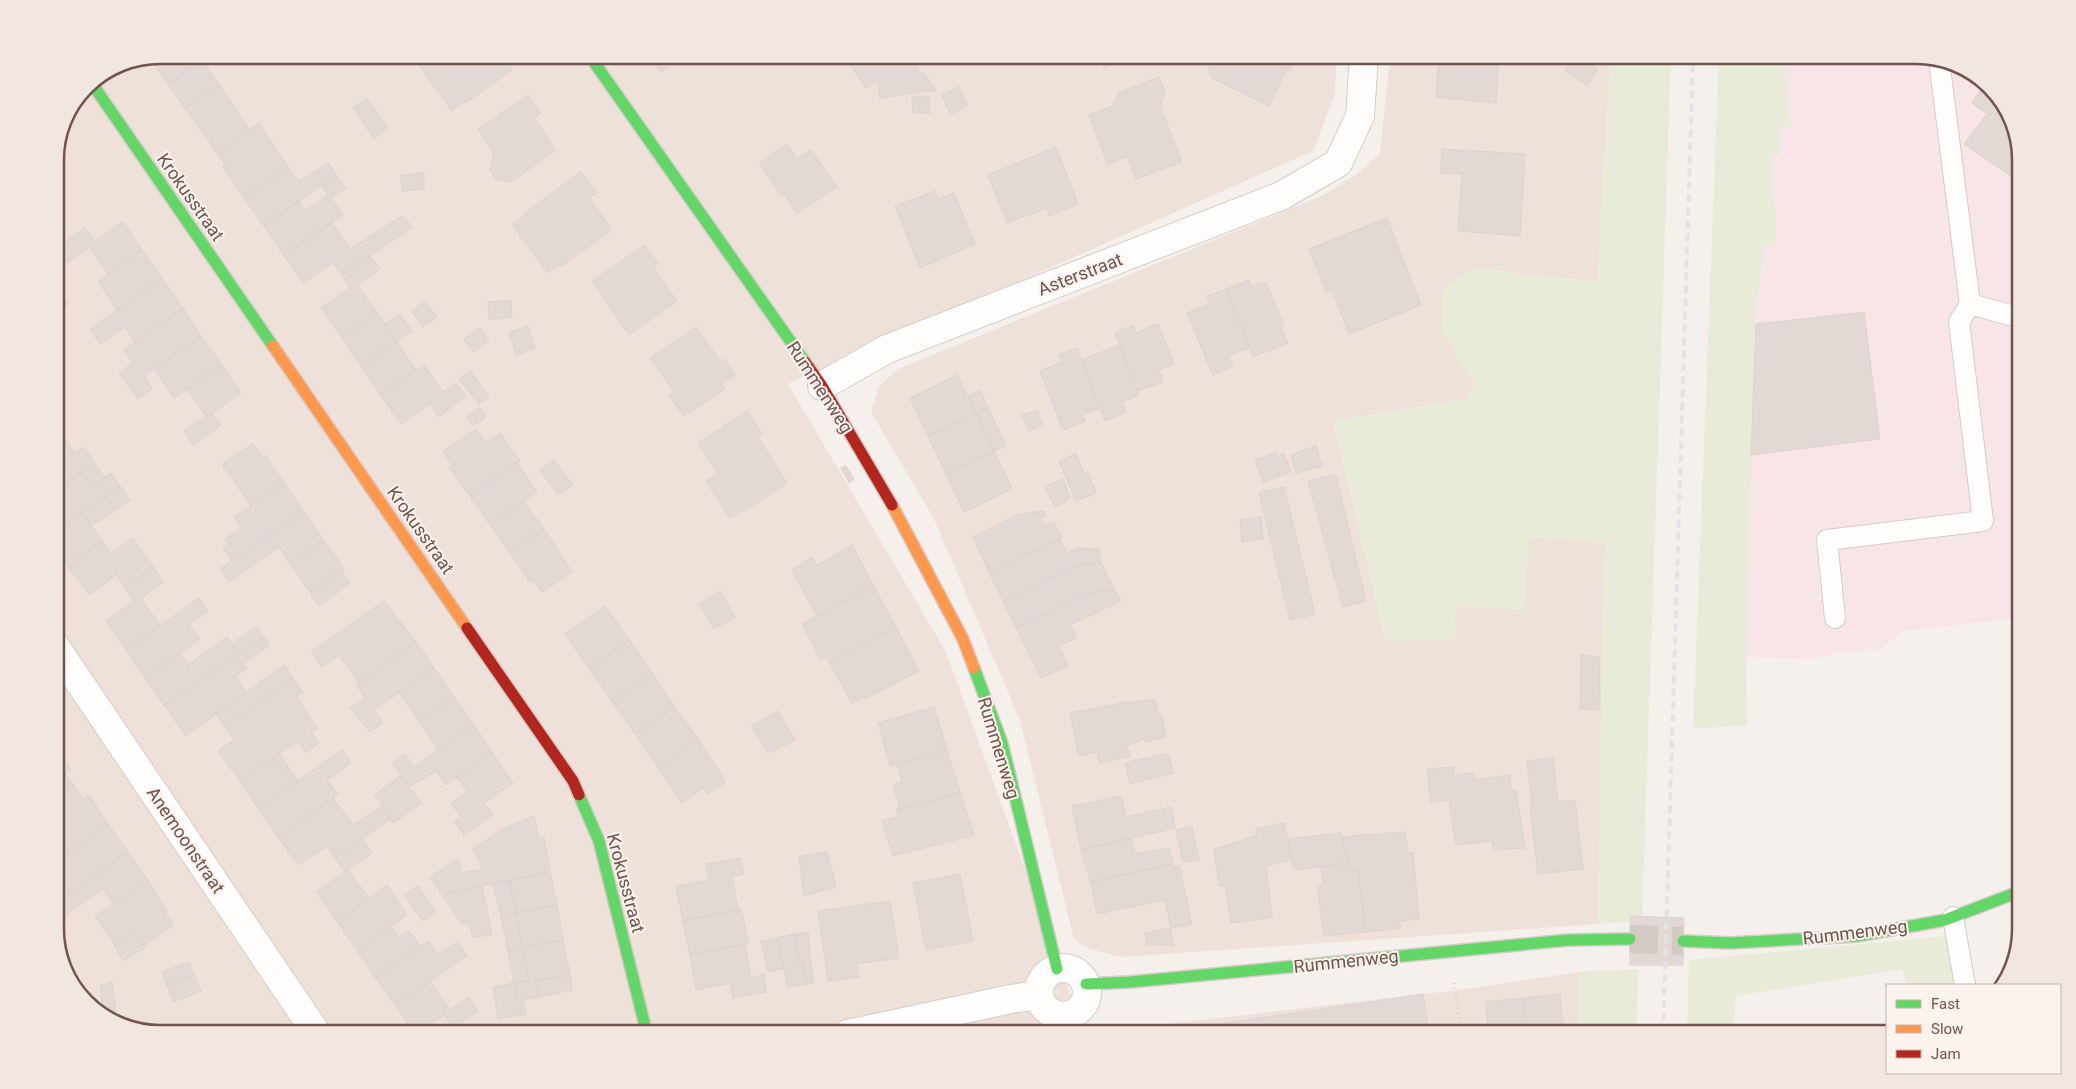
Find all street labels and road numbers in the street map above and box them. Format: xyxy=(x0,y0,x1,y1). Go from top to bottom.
street label: Krokusstraat xyxy=(153,149,229,245)
street label: Asterstraat xyxy=(1035,248,1125,300)
street label: Rummenweg xyxy=(783,337,857,437)
street label: Krokusstraat xyxy=(383,482,459,578)
street label: Rummenweg xyxy=(974,695,1024,801)
street label: Anemoonstraat xyxy=(143,783,229,897)
street label: Krokusstraat xyxy=(603,831,649,935)
street label: Rummenweg xyxy=(1801,915,1909,949)
street label: Rummenweg xyxy=(1293,945,1399,977)

